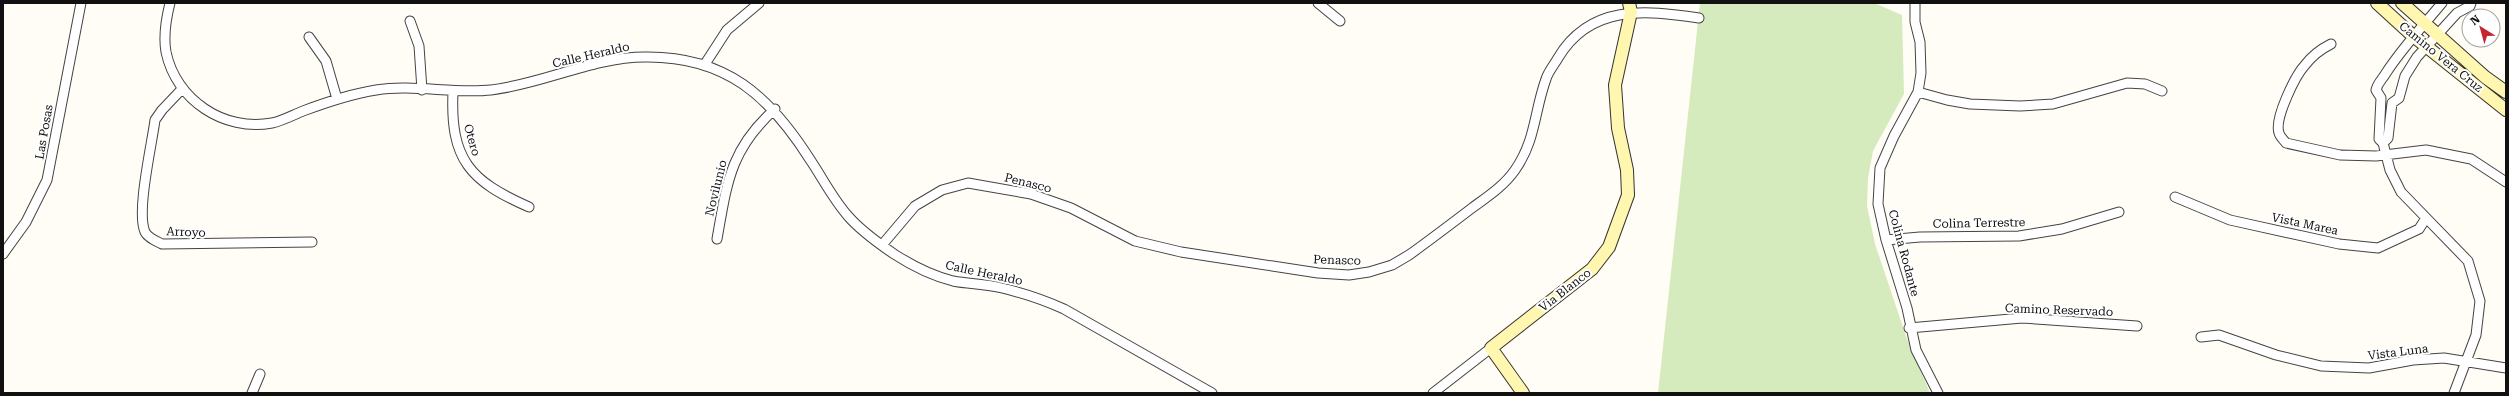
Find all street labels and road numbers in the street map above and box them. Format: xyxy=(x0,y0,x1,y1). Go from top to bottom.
street label: Camino Vera Cruz xyxy=(2396,19,2486,95)
street label: Calle Heraldo xyxy=(551,39,631,71)
street label: Las Posas xyxy=(32,103,56,161)
street label: Otero xyxy=(461,122,483,158)
street label: Novilunio xyxy=(702,158,730,218)
street label: Penasco xyxy=(1003,170,1053,196)
street label: Colina Rodante xyxy=(1886,208,1922,298)
street label: Vista Marea xyxy=(2270,210,2340,238)
street label: Colina Terrestre xyxy=(1933,215,2026,231)
street label: Arroyo xyxy=(166,224,206,240)
street label: Penasco xyxy=(1313,252,1361,268)
street label: Calle Heraldo xyxy=(944,258,1024,288)
street label: Via Blanco xyxy=(1536,265,1594,315)
street label: Camino Reservado xyxy=(2005,301,2113,319)
street label: Vista Luna xyxy=(2367,341,2430,363)

